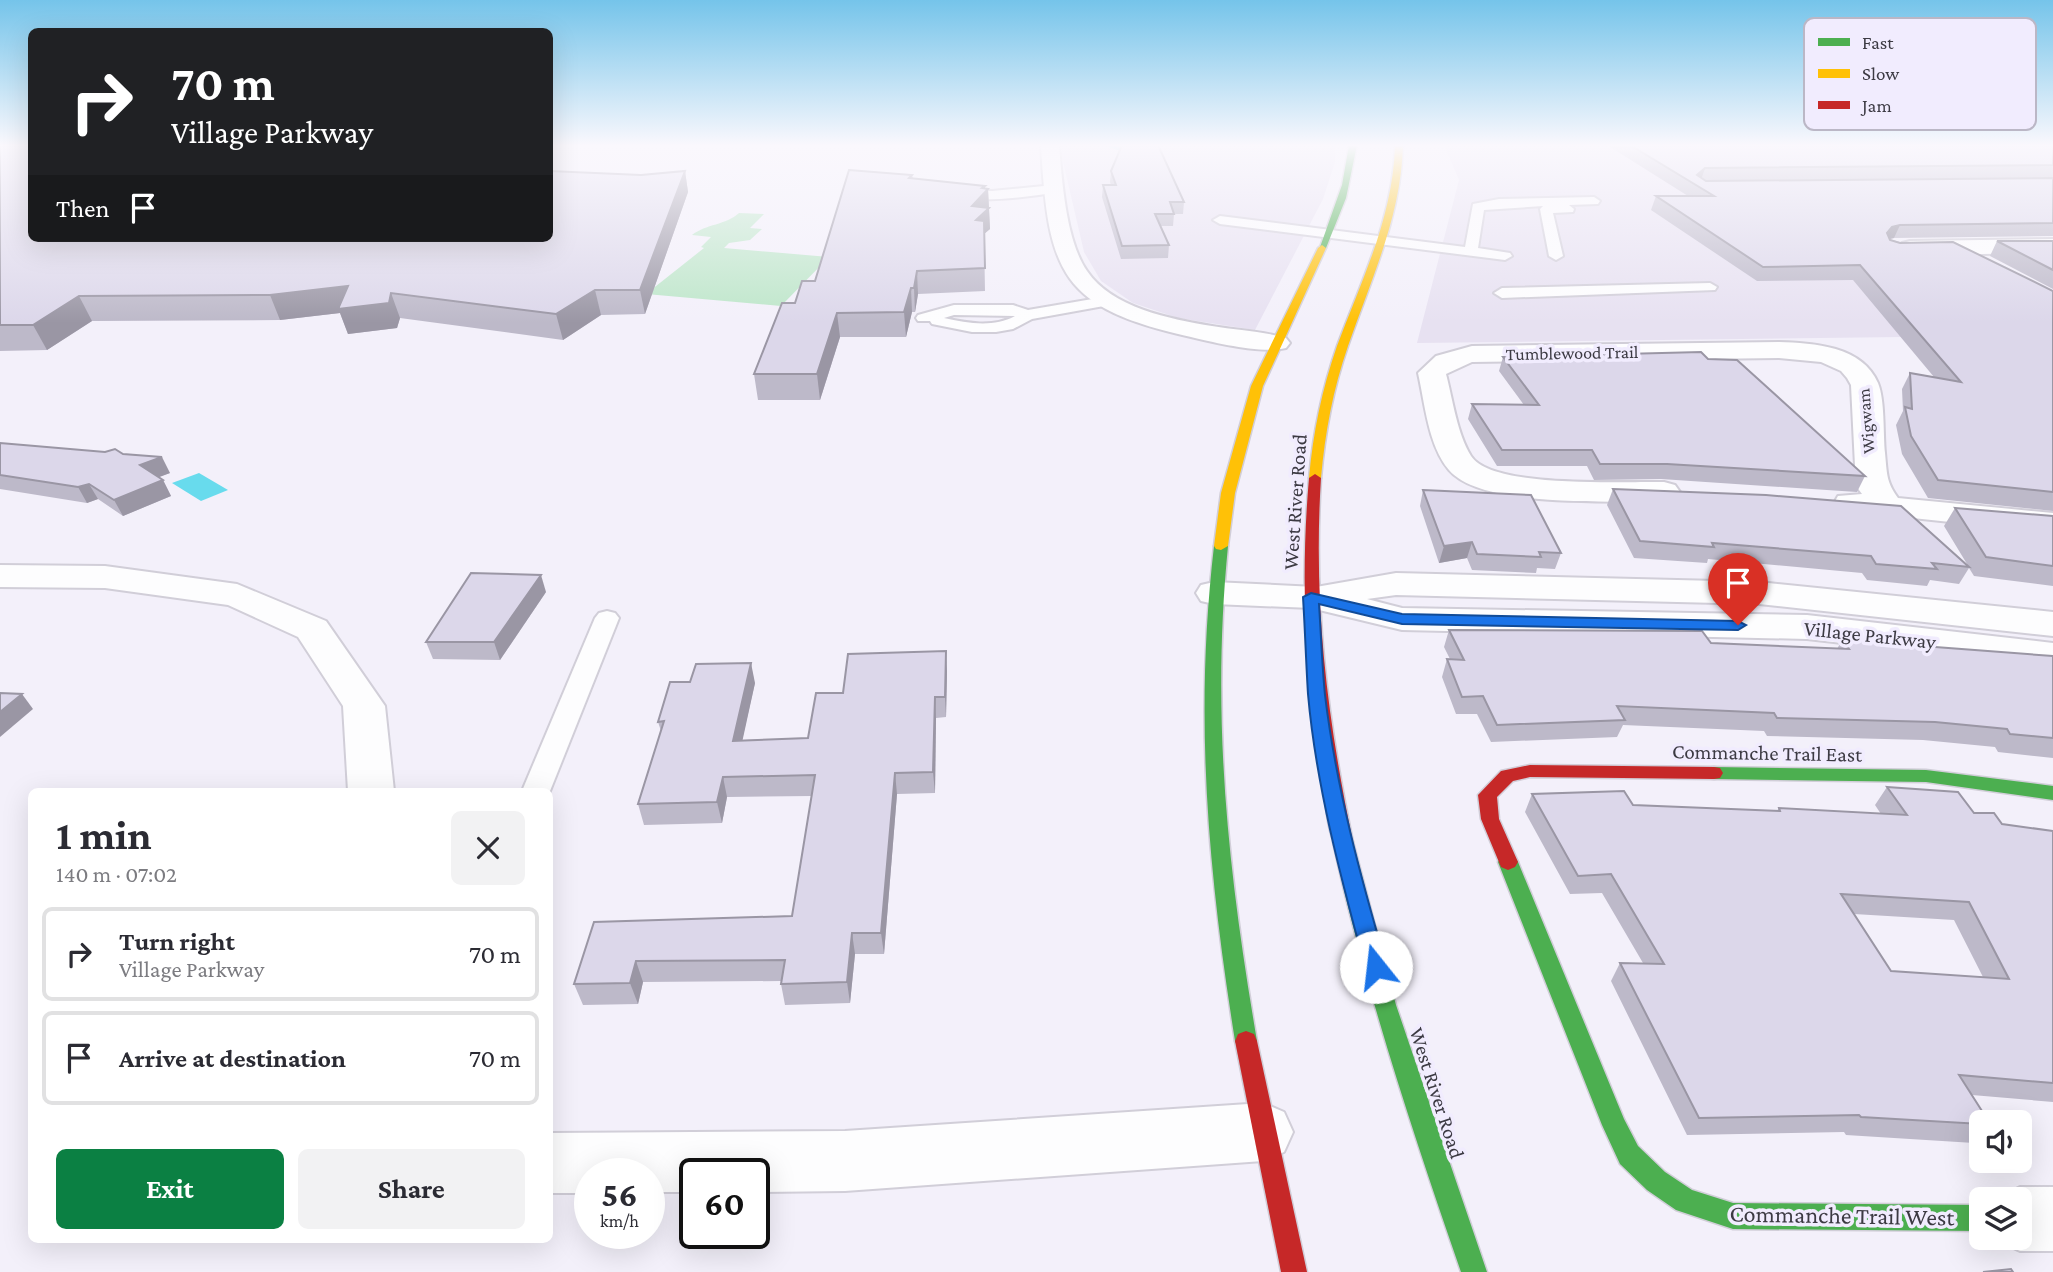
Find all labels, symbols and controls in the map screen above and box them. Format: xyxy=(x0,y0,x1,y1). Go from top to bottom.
legend xyxy=(1804,18,2036,130)
text: Fast xyxy=(1862,32,1894,53)
icon: right xyxy=(56,56,147,147)
text: 70 m xyxy=(171,56,275,111)
text: Slow xyxy=(1862,63,1899,84)
text: Jam xyxy=(1860,95,1892,116)
text: Village Parkway xyxy=(171,114,373,150)
icon: arrive xyxy=(124,189,162,227)
text: Then xyxy=(56,194,110,223)
street label: Tumblewood Trail xyxy=(1505,342,1639,364)
street label: Wigwam xyxy=(1853,387,1879,455)
street label: West River Road xyxy=(1278,433,1312,571)
pin xyxy=(1708,553,1768,625)
icon: arrive xyxy=(1719,564,1757,602)
street label: Village Parkway xyxy=(1803,616,1938,654)
street label: Commanche Trail East xyxy=(1672,739,1863,767)
text: 1 min xyxy=(56,811,152,858)
button: close xyxy=(451,811,525,885)
text: 140 m · 07:02 xyxy=(56,861,177,887)
text: Turn right xyxy=(119,927,235,956)
position arrow xyxy=(1339,930,1413,1004)
icon: right xyxy=(60,935,98,973)
text: 70 m xyxy=(469,940,521,969)
text: Village Parkway xyxy=(119,956,264,982)
street label: West River Road xyxy=(1404,1024,1470,1162)
icon: arrive xyxy=(60,1039,98,1077)
text: Arrive at destination xyxy=(119,1044,346,1073)
text: 70 m xyxy=(469,1044,521,1073)
map controls xyxy=(1969,1110,2032,1250)
button: sound xyxy=(1969,1110,2032,1173)
button: Exit xyxy=(56,1149,284,1229)
button: Share xyxy=(298,1149,525,1229)
speed limit sign: 60 xyxy=(679,1158,770,1249)
text: 56 xyxy=(601,1175,638,1214)
button: layers xyxy=(1969,1187,2032,1250)
street label: Commanche Trail West xyxy=(1730,1200,1956,1230)
text: km/h xyxy=(600,1211,639,1231)

